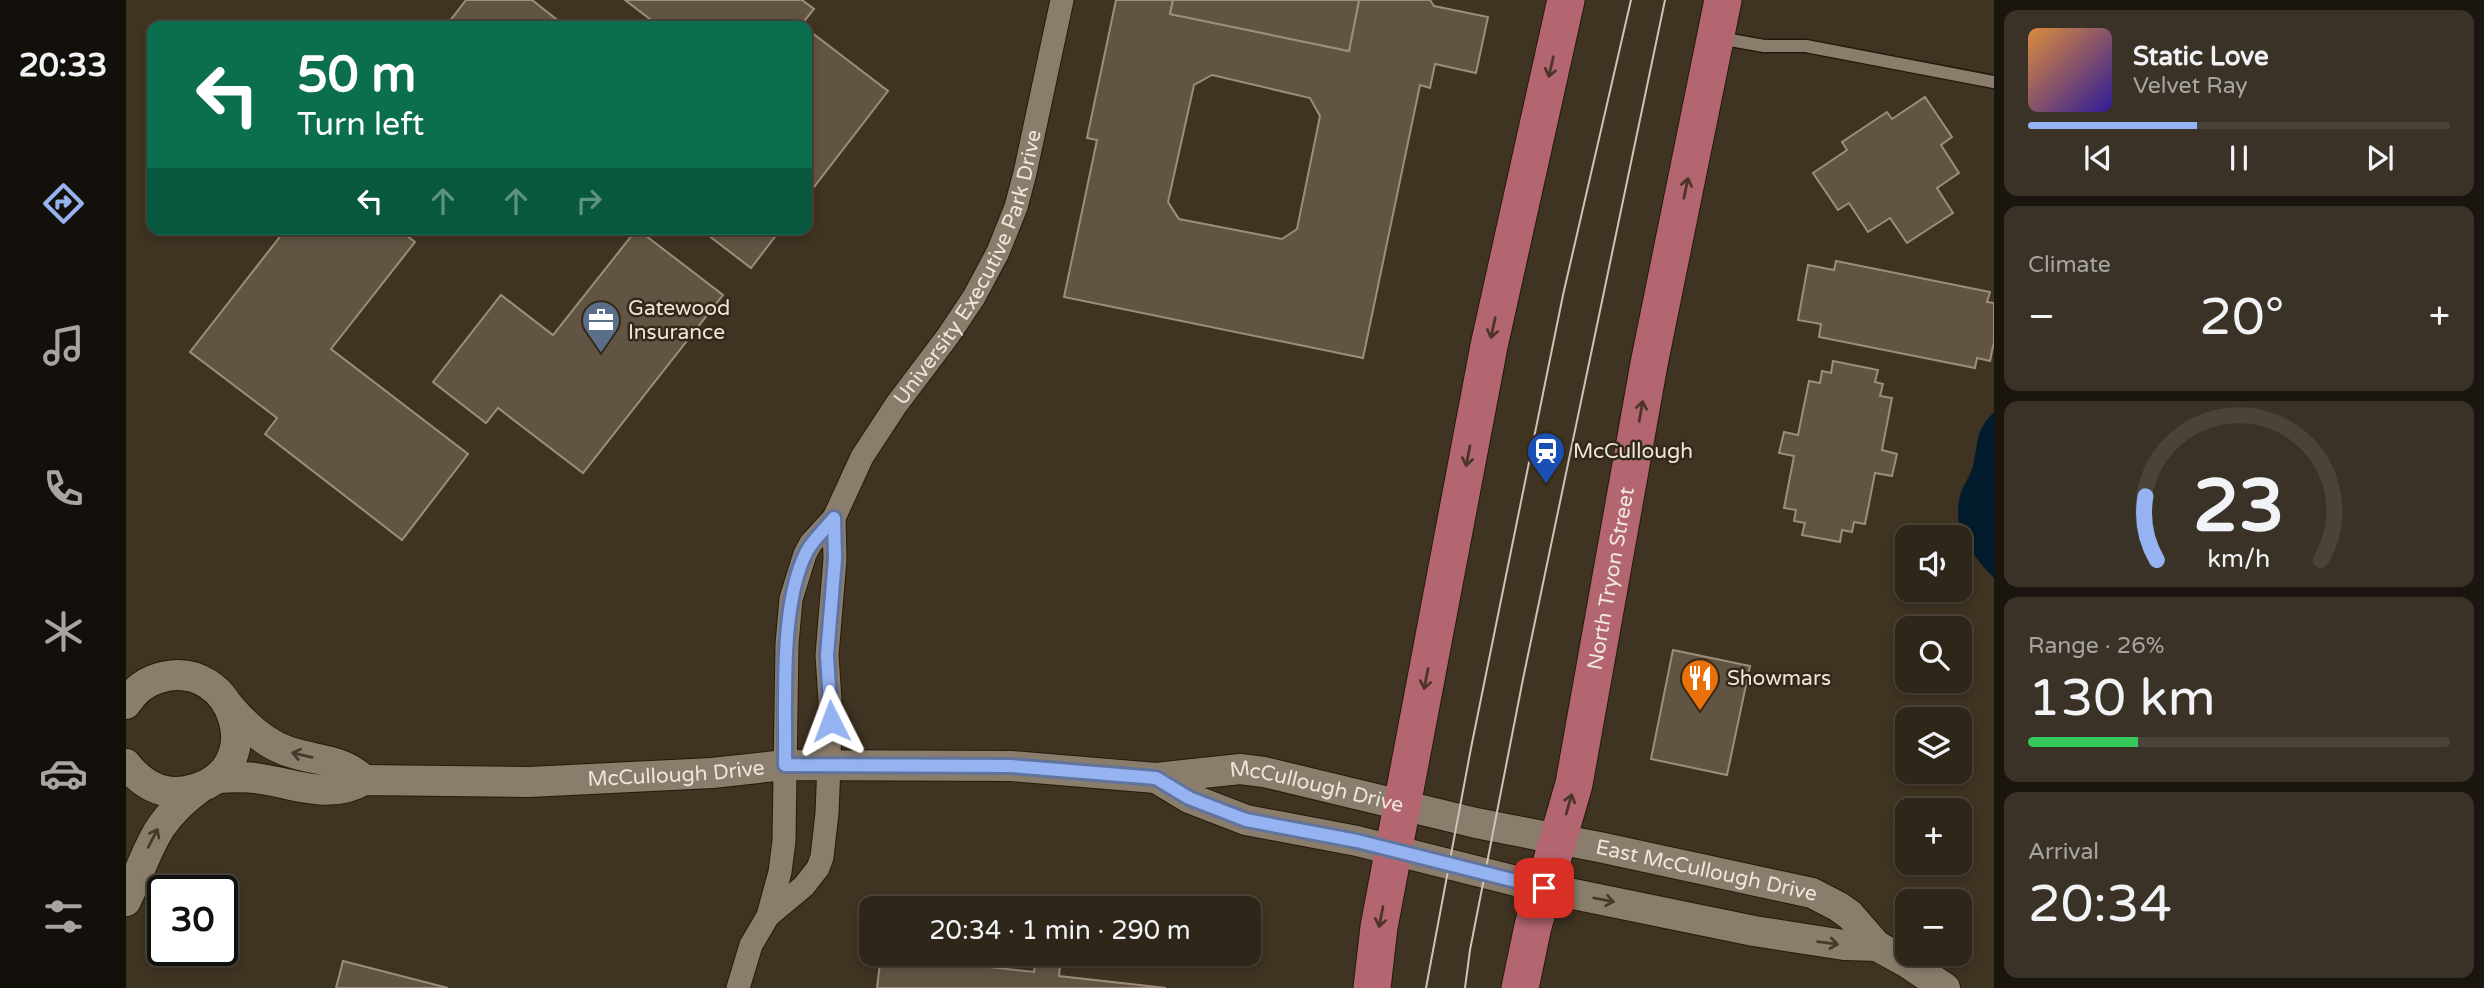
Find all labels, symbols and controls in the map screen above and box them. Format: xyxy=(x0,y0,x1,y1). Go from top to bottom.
text: Static Love xyxy=(2133,41,2269,72)
text: 50 m xyxy=(297,46,416,105)
text: 20:33 xyxy=(19,47,107,85)
icon: left xyxy=(182,49,273,140)
one-way arrow xyxy=(1544,55,1558,78)
text: Velvet Ray xyxy=(2133,72,2248,100)
text: Turn left xyxy=(297,106,424,144)
street label: University Executive Park Drive xyxy=(888,127,1047,410)
icon: previous xyxy=(2079,139,2117,177)
icon: pause xyxy=(2220,139,2258,177)
icon: next xyxy=(2361,139,2399,177)
one-way arrow xyxy=(1679,177,1693,200)
icon: directions xyxy=(39,179,88,228)
icon: left xyxy=(351,182,389,220)
icon: ahead xyxy=(424,182,462,220)
icon: ahead xyxy=(497,182,535,220)
icon: right xyxy=(570,182,608,220)
text: Climate xyxy=(2028,251,2111,279)
text: 20° xyxy=(2199,286,2284,349)
text: − xyxy=(2028,294,2055,340)
text: + xyxy=(2429,294,2450,340)
place label: Gatewood Insurance xyxy=(628,296,730,345)
office icon: Gatewood Insurance xyxy=(580,299,622,354)
one-way arrow xyxy=(1485,316,1499,339)
icon: music xyxy=(39,321,88,370)
one-way arrow xyxy=(1634,400,1648,423)
station icon: McCullough xyxy=(1525,430,1567,485)
place label: McCullough xyxy=(1573,439,1693,464)
one-way arrow xyxy=(1461,444,1474,467)
text: 23 xyxy=(2193,463,2285,551)
icon: phone xyxy=(39,464,88,513)
street label: North Tryon Street xyxy=(1583,485,1640,672)
map controls xyxy=(1895,525,1972,966)
button: sound xyxy=(1895,525,1972,602)
text: km/h xyxy=(2208,544,2270,574)
icon: climate xyxy=(39,607,88,656)
button: search xyxy=(1895,616,1972,693)
text: Range · 26% xyxy=(2028,632,2164,660)
restaurant icon: Showmars xyxy=(1679,657,1721,712)
place label: Showmars xyxy=(1727,666,1831,691)
one-way arrow xyxy=(1418,667,1432,690)
text: 130 km xyxy=(2028,667,2216,730)
position arrow xyxy=(794,684,868,758)
button: layers xyxy=(1895,707,1972,784)
one-way arrow xyxy=(291,748,314,761)
icon: car xyxy=(39,749,88,798)
street label: McCullough Drive xyxy=(587,755,766,792)
street label: McCullough Drive xyxy=(1229,756,1406,818)
one-way arrow xyxy=(1563,793,1576,816)
button: + xyxy=(1895,798,1972,875)
one-way arrow xyxy=(147,828,161,849)
street label: East McCullough Drive xyxy=(1594,835,1820,907)
text: Arrival xyxy=(2028,838,2099,866)
pin xyxy=(1514,858,1574,918)
icon: arrive xyxy=(1525,869,1563,907)
text: 20:34 xyxy=(2028,873,2172,936)
speed limit sign: 30 xyxy=(147,875,238,966)
button: − xyxy=(1895,889,1972,966)
icon: filters xyxy=(39,892,88,941)
one-way arrow xyxy=(1592,894,1615,908)
one-way arrow xyxy=(1374,905,1387,928)
text: 20:34 · 1 min · 290 m xyxy=(929,915,1191,946)
one-way arrow xyxy=(1816,937,1839,950)

